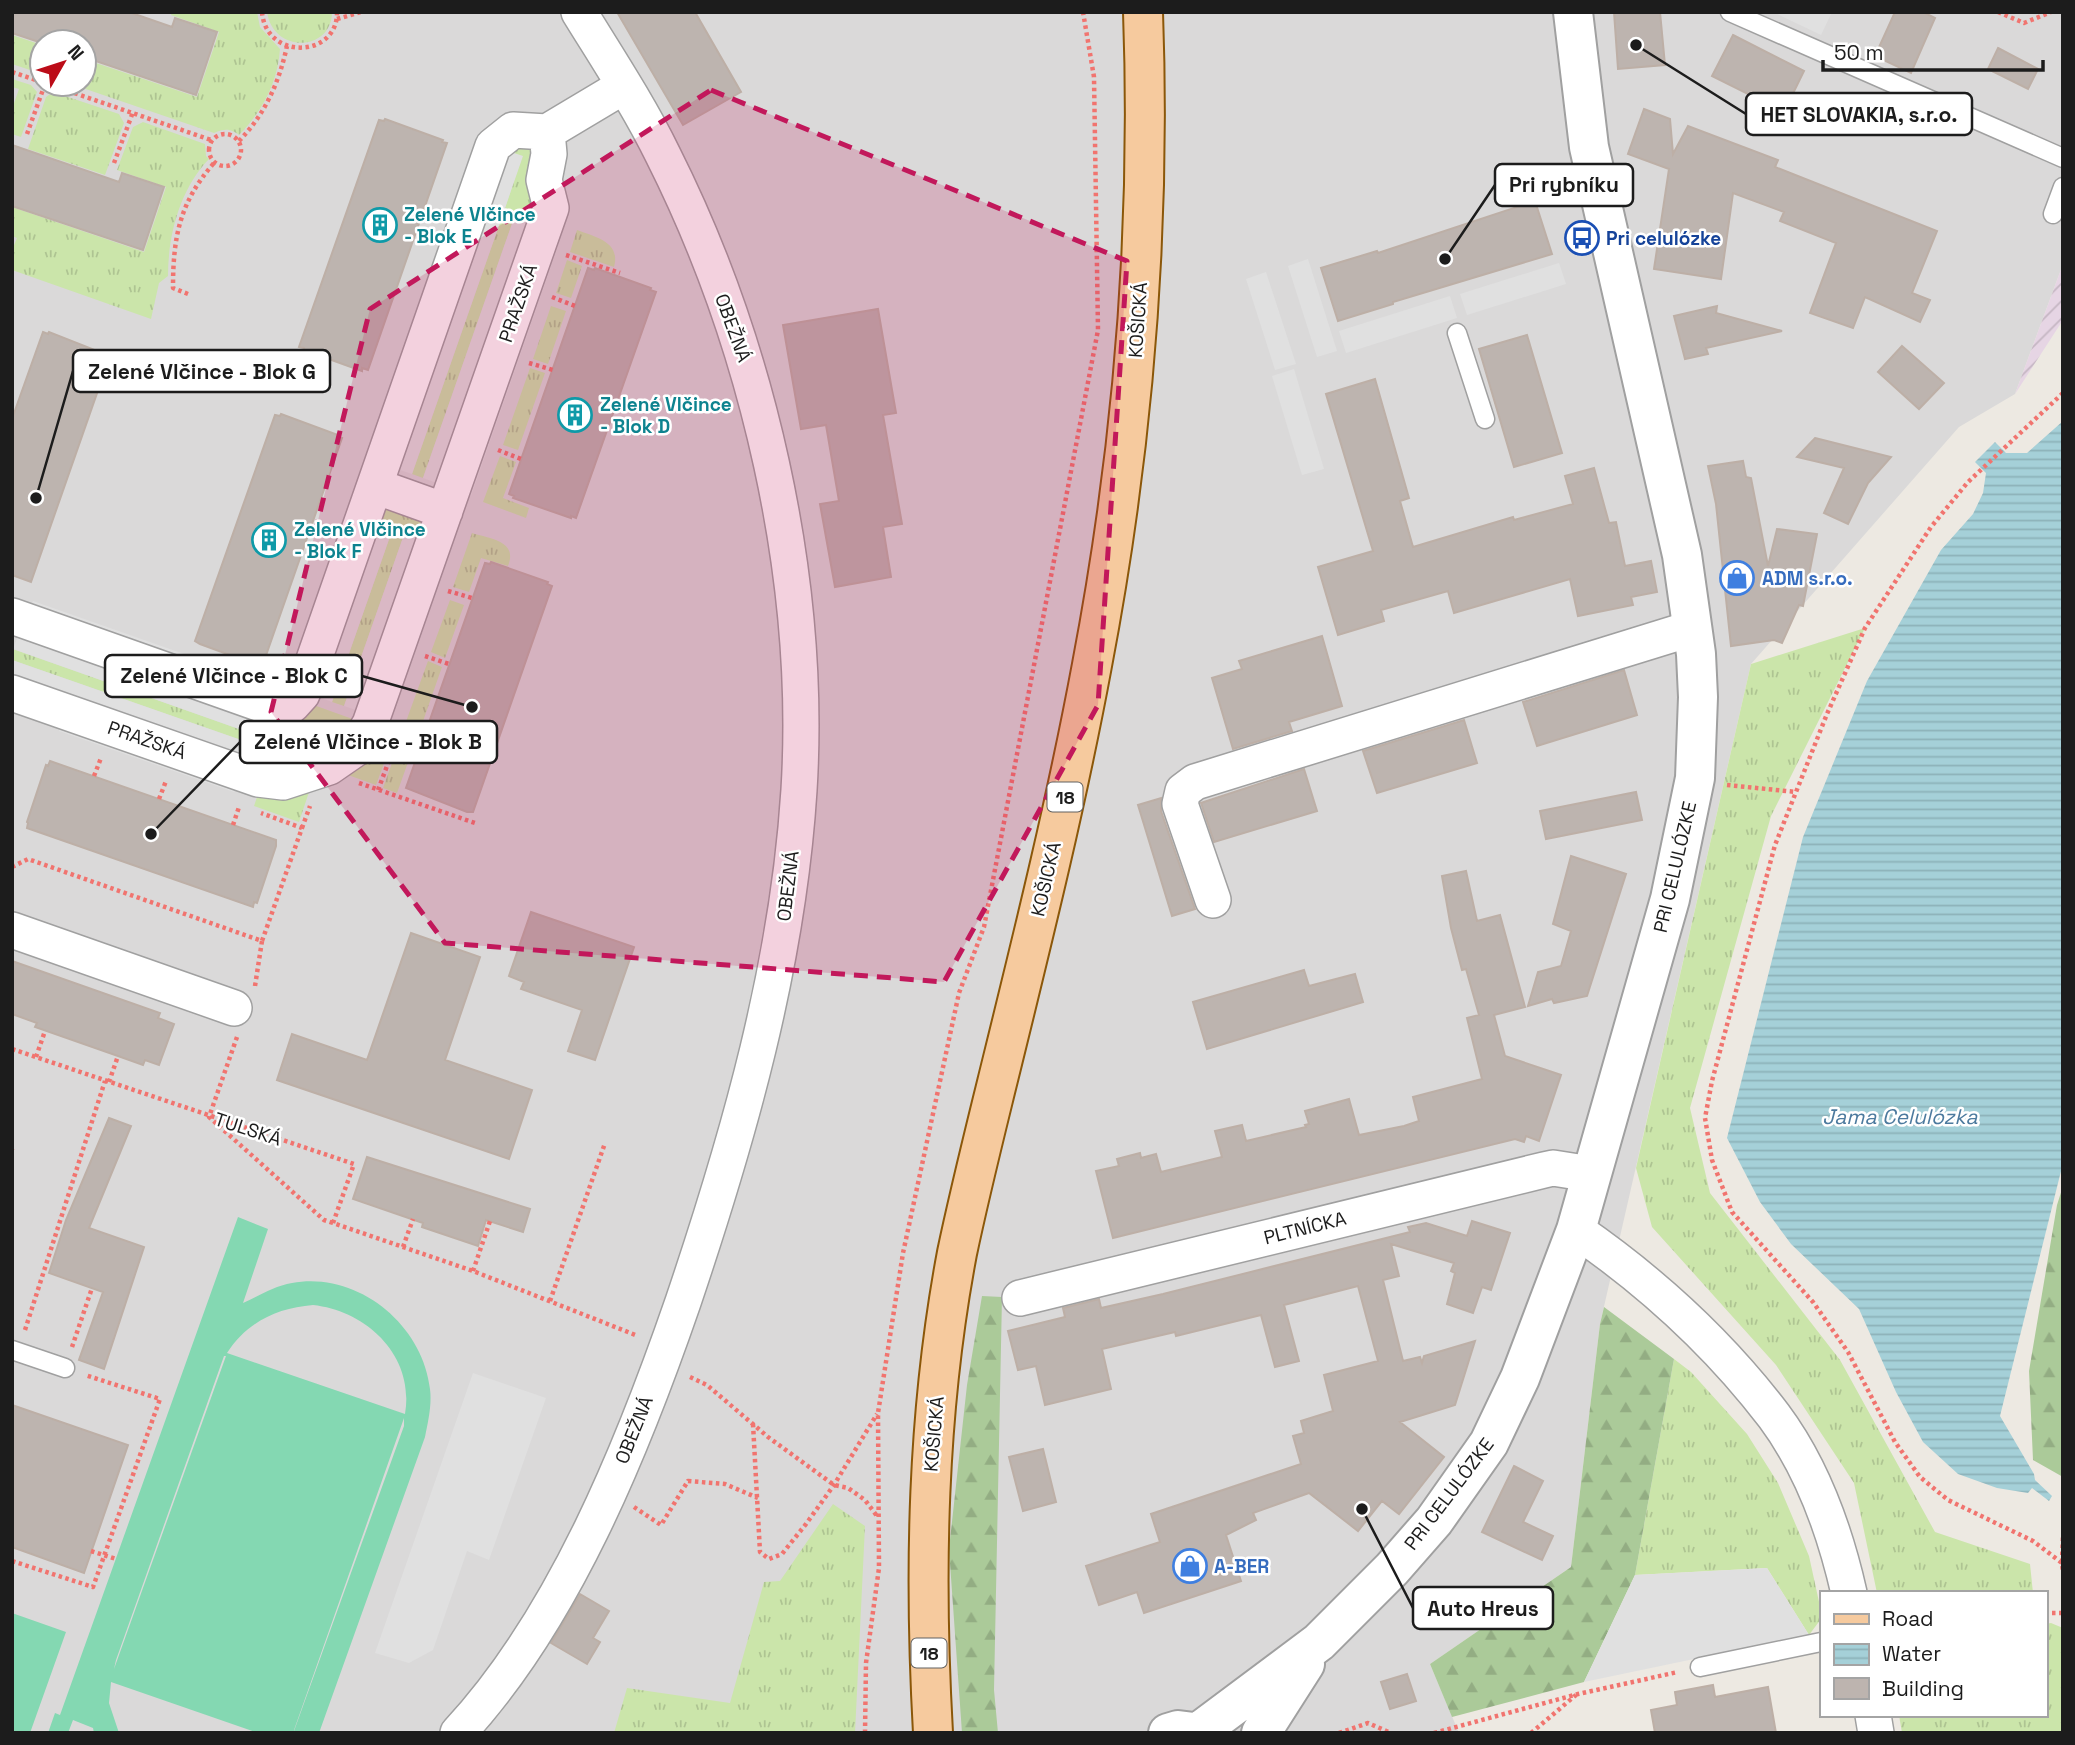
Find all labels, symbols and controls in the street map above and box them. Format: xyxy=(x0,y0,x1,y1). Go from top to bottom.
north arrow xyxy=(28,28,98,98)
scale bar xyxy=(1823,28,2044,72)
text: 50 m xyxy=(1834,39,1884,66)
text: N xyxy=(62,40,90,65)
callout: HET SLOVAKIA, s.r.o. xyxy=(1746,93,1972,135)
text: HET SLOVAKIA, s.r.o. xyxy=(1760,101,1958,128)
callout: Pri rybníku xyxy=(1495,164,1633,206)
text: Pri rybníku xyxy=(1509,171,1619,198)
place label: Zelené Vlčince - Blok E xyxy=(404,202,536,249)
building icon: Zelené Vlčince - Blok E xyxy=(361,206,399,244)
bus stop icon: Pri celulózke xyxy=(1563,219,1601,257)
place label: Pri celulózke xyxy=(1606,226,1721,251)
street label: PRAŽSKÁ xyxy=(493,260,543,346)
street label: KOŠICKÁ xyxy=(1123,281,1153,359)
street label: OBEŽNÁ xyxy=(709,290,757,366)
callout: Zelené Vlčince - Blok G xyxy=(73,350,330,392)
text: Zelené Vlčince - Blok G xyxy=(88,358,316,385)
place label: Zelené Vlčince - Blok D xyxy=(600,392,732,439)
building icon: Zelené Vlčince - Blok D xyxy=(556,396,594,434)
place label: Zelené Vlčince - Blok F xyxy=(294,517,426,564)
building icon: Zelené Vlčince - Blok F xyxy=(250,521,288,559)
shop icon: ADM s.r.o. xyxy=(1718,559,1756,597)
place label: ADM s.r.o. xyxy=(1762,566,1853,591)
callout: Zelené Vlčince - Blok C xyxy=(105,655,362,697)
text: Zelené Vlčince - Blok C xyxy=(120,662,348,689)
street label: PRAŽSKÁ xyxy=(104,715,190,765)
callout: Zelené Vlčince - Blok B xyxy=(240,721,497,763)
text: Zelené Vlčince - Blok B xyxy=(254,728,482,755)
road number: 18 xyxy=(1048,782,1082,812)
street label: PRI CELULÓZKE xyxy=(1648,799,1702,935)
street label: KOŠICKÁ xyxy=(1025,839,1067,919)
street label: OBEŽNÁ xyxy=(771,849,805,923)
water label: Jama Celulózka xyxy=(1822,1103,1979,1130)
street label: TULSKÁ xyxy=(211,1106,285,1152)
street label: PLTNÍCKA xyxy=(1261,1206,1349,1250)
street label: OBEŽNÁ xyxy=(609,1392,659,1468)
street label: KOŠICKÁ xyxy=(918,1395,950,1473)
street label: PRI CELULÓZKE xyxy=(1399,1433,1499,1555)
shop icon: A-BER xyxy=(1171,1547,1209,1585)
place label: A-BER xyxy=(1214,1554,1269,1579)
callout: Auto Hreus xyxy=(1413,1587,1553,1629)
legend xyxy=(1820,1591,2047,1717)
text: Auto Hreus xyxy=(1427,1595,1539,1622)
text: Road xyxy=(1882,1605,1934,1632)
road number: 18 xyxy=(912,1638,946,1668)
text: Water xyxy=(1882,1640,1941,1667)
text: Building xyxy=(1882,1675,1964,1702)

